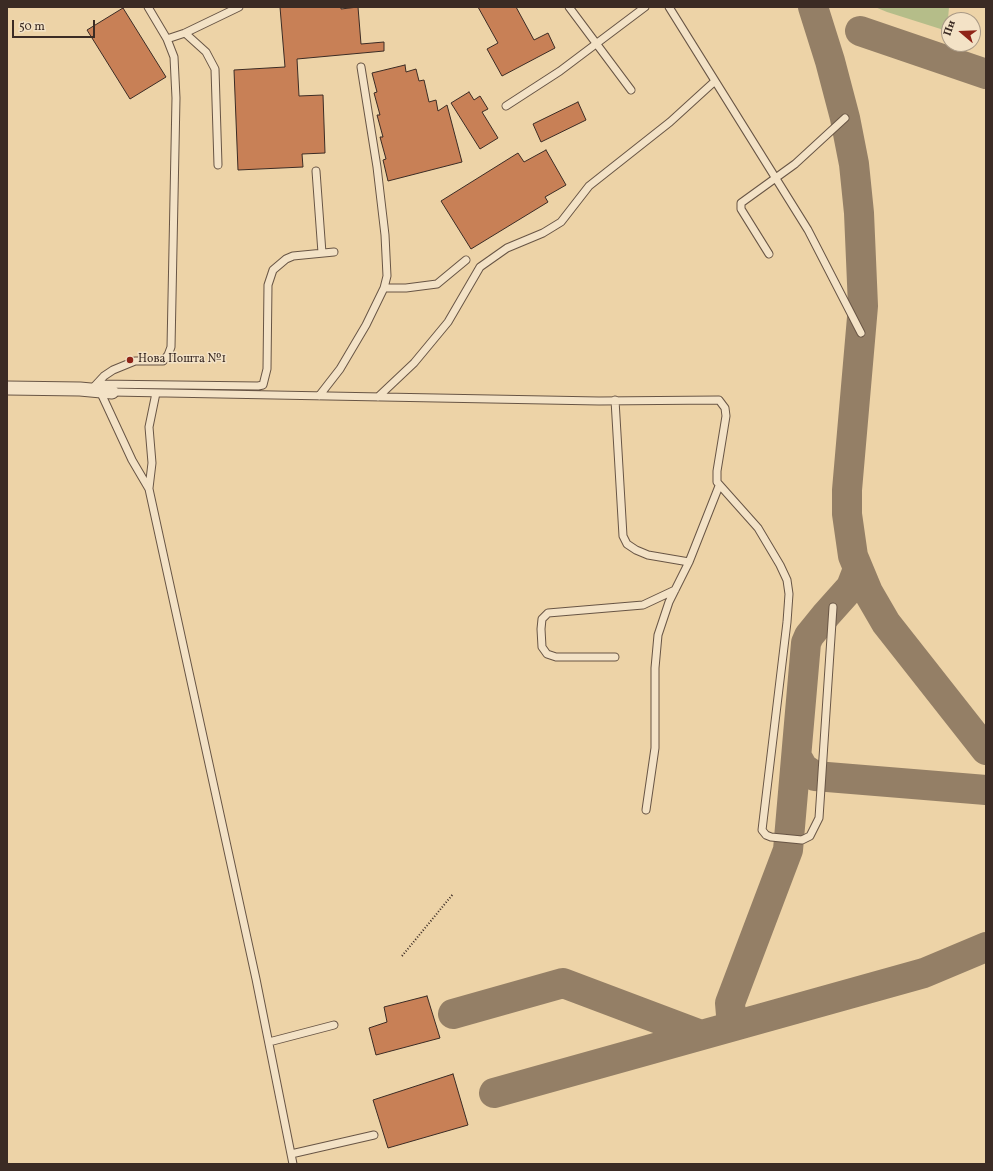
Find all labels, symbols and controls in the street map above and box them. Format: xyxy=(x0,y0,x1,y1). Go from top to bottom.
scale bar xyxy=(14,12,97,38)
north arrow xyxy=(941,12,981,52)
text: Пн xyxy=(940,18,960,38)
text: 50 m xyxy=(19,19,45,35)
place label: Нова Пошта №1 xyxy=(138,353,226,367)
marker: Нова Пошта №1 xyxy=(125,355,135,365)

